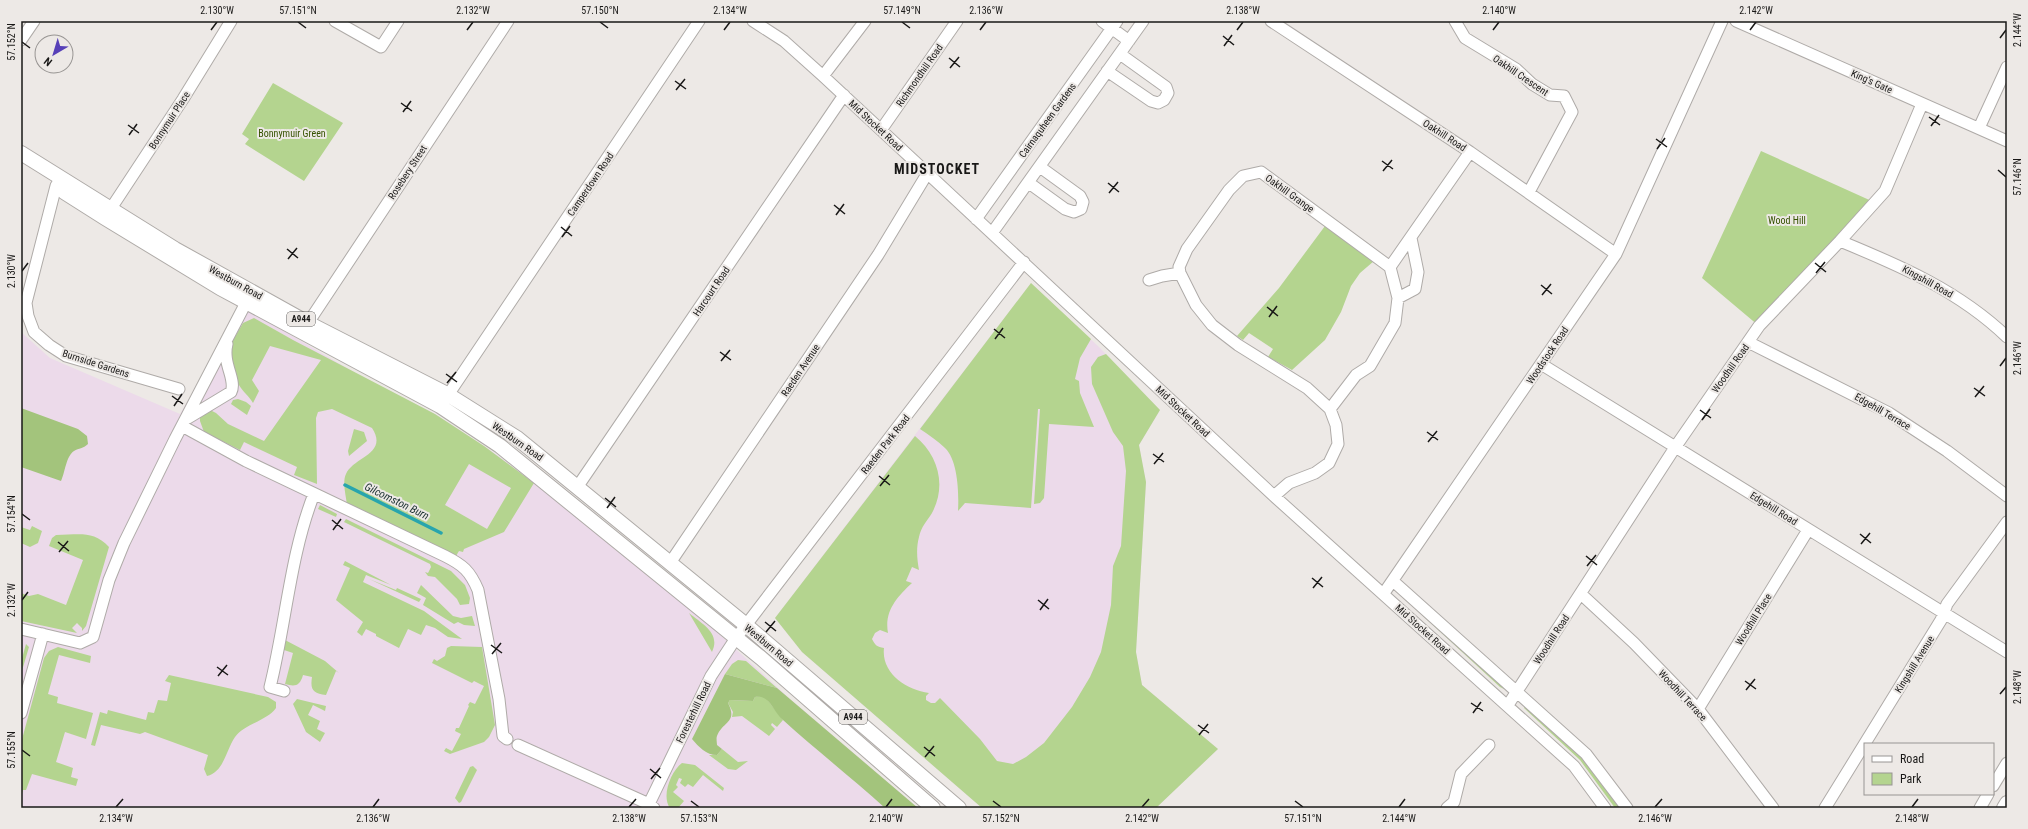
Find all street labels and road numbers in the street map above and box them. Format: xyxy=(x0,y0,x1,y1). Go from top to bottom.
street label: Richmondhill Road xyxy=(894,42,945,109)
street label: Oakhill Crescent xyxy=(1491,53,1550,98)
street label: King's Gate xyxy=(1849,67,1894,96)
street label: Cairnaquheen Gardens xyxy=(1017,81,1078,160)
street label: Bonnymuir Place xyxy=(147,89,192,151)
street label: Mid Stocket Road xyxy=(847,98,905,153)
street label: Oakhill Road xyxy=(1421,117,1468,154)
street label: Rosebery Street xyxy=(386,143,429,201)
street label: Camperdown Road xyxy=(565,150,616,218)
street label: Oakhill Grange xyxy=(1263,172,1316,215)
street label: Westburn Road xyxy=(207,263,265,302)
street label: Kingshill Road xyxy=(1901,263,1955,300)
street label: Harcourt Road xyxy=(691,265,732,318)
road number: A944 xyxy=(287,312,315,326)
street label: Woodstock Road xyxy=(1524,325,1571,386)
street label: Raeden Avenue xyxy=(779,342,822,398)
street label: Woodhill Road xyxy=(1710,342,1751,395)
street label: Burnside Gardens xyxy=(61,347,131,380)
street label: Mid Stocket Road xyxy=(1154,384,1212,439)
street label: Edgehill Terrace xyxy=(1853,391,1913,432)
street label: Raeden Park Road xyxy=(859,413,912,476)
street label: Westburn Road xyxy=(490,420,545,463)
street label: Edgehill Road xyxy=(1748,490,1799,527)
street label: Woodhill Place xyxy=(1733,591,1774,647)
street label: Mid Stocket Road xyxy=(1393,602,1452,657)
street label: Woodhill Road xyxy=(1531,613,1571,666)
street label: Westburn Road xyxy=(742,622,795,669)
street label: Kingshill Avenue xyxy=(1893,634,1936,695)
street label: Woodhill Terrace xyxy=(1656,668,1709,723)
street label: Foresterhill Road xyxy=(674,680,713,745)
road number: A944 xyxy=(839,710,867,724)

